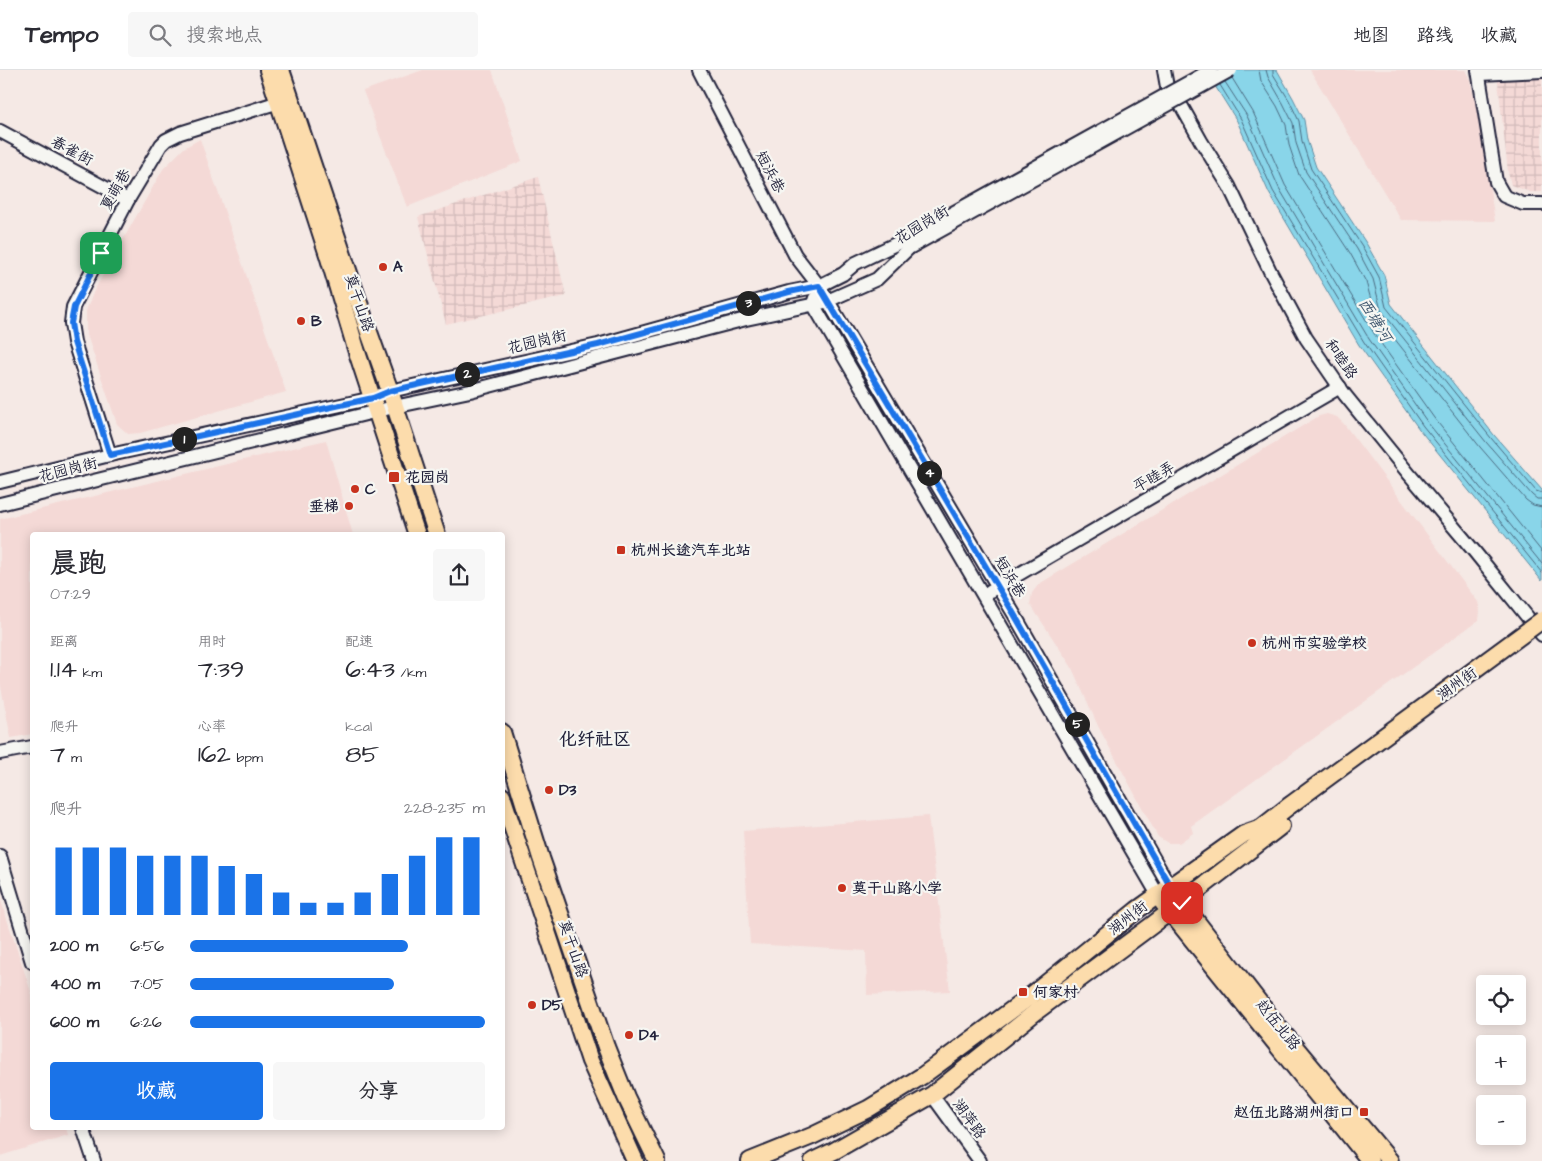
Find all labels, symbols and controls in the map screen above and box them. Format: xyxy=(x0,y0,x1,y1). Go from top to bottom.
search box xyxy=(128,12,478,57)
text: Tempo xyxy=(25,18,98,52)
icon: search xyxy=(146,21,174,49)
text: 搜索地点 xyxy=(186,22,263,49)
text: 地图 xyxy=(1353,23,1389,48)
text: 路线 xyxy=(1417,23,1453,48)
text: 收藏 xyxy=(1481,23,1517,48)
street label: 春雀街 xyxy=(47,131,97,171)
street label: 短浜巷 xyxy=(750,147,790,197)
street label: 夏萌巷 xyxy=(96,165,136,215)
street label: 花园岗街 xyxy=(891,201,953,249)
pin xyxy=(80,232,122,274)
icon: arrive xyxy=(87,239,115,267)
place label: A xyxy=(393,257,403,278)
marker: A xyxy=(377,261,389,273)
street label: 莫干山路 xyxy=(339,271,379,335)
pin: 3 xyxy=(736,290,760,316)
text: 3 xyxy=(745,293,752,313)
water label: 西塘河 xyxy=(1353,294,1399,349)
place label: B xyxy=(311,311,322,332)
marker: B xyxy=(295,315,307,327)
street label: 花园岗街 xyxy=(505,325,569,359)
street label: 和睦路 xyxy=(1319,335,1363,383)
pin: 2 xyxy=(454,362,480,386)
text: 2 xyxy=(463,364,472,384)
pin: 1 xyxy=(172,426,196,452)
text: 1 xyxy=(184,429,185,449)
street label: 花园岗街 xyxy=(36,453,100,487)
street label: 平睦弄 xyxy=(1129,457,1179,497)
pin: 4 xyxy=(916,460,942,486)
text: 4 xyxy=(925,463,934,483)
place label: 花园岗 xyxy=(405,467,450,488)
marker: 花园岗 xyxy=(387,470,401,484)
place label: C xyxy=(365,479,376,500)
marker: C xyxy=(349,483,361,495)
place label: 垂梯 xyxy=(309,496,339,517)
marker: 垂梯 xyxy=(343,500,355,512)
place label: 杭州长途汽车北站 xyxy=(631,540,751,561)
text: 晨跑 xyxy=(50,544,106,583)
marker: 杭州长途汽车北站 xyxy=(615,544,627,556)
button: share xyxy=(433,549,485,601)
street label: 短浜巷 xyxy=(989,552,1031,602)
text: 07:29 xyxy=(50,583,91,605)
text: 距离 xyxy=(50,632,78,652)
text: 用时 xyxy=(198,632,226,652)
text: 配速 xyxy=(345,632,373,652)
place label: 杭州市实验学校 xyxy=(1262,633,1367,654)
marker: 杭州市实验学校 xyxy=(1246,637,1258,649)
text: 1.14 xyxy=(50,652,77,687)
text: 7:39 xyxy=(198,652,244,687)
text: 6:43 xyxy=(345,652,395,687)
street label: 湖州街 xyxy=(1433,662,1481,706)
text: km xyxy=(77,663,102,683)
text: /km xyxy=(395,663,426,683)
pin: 5 xyxy=(1064,712,1090,736)
text: 5 xyxy=(1073,714,1082,734)
text: 爬升 xyxy=(50,717,78,737)
text: 心率 xyxy=(198,717,226,737)
text: kcal xyxy=(345,717,372,737)
district label: 化纤社区 xyxy=(559,727,631,752)
text: 7 xyxy=(50,737,65,772)
text: 162 xyxy=(198,737,231,772)
text: 85 xyxy=(345,737,379,772)
text: m xyxy=(65,748,82,768)
text: bpm xyxy=(231,748,263,768)
place label: D3 xyxy=(559,780,577,801)
marker: D3 xyxy=(543,784,555,796)
text: 228–235 m xyxy=(404,797,485,819)
text: 爬升 xyxy=(50,798,82,820)
place label: 莫干山路小学 xyxy=(852,878,942,899)
marker: 莫干山路小学 xyxy=(836,882,848,894)
pin xyxy=(1161,882,1203,924)
icon: check xyxy=(1168,889,1196,917)
street label: 湖州街 xyxy=(1104,896,1152,940)
street label: 莫干山路 xyxy=(553,917,593,981)
text: 200 m xyxy=(50,935,98,957)
text: 6:56 xyxy=(130,935,164,957)
text: 400 m xyxy=(50,973,100,995)
text: 7:05 xyxy=(130,973,164,995)
map controls xyxy=(1476,975,1526,1145)
button: locate xyxy=(1476,975,1526,1025)
place label: 何家村 xyxy=(1033,982,1078,1003)
marker: 何家村 xyxy=(1017,986,1029,998)
place label: D5 xyxy=(542,995,563,1016)
street label: 赵伍北路 xyxy=(1251,995,1305,1055)
marker: D5 xyxy=(526,999,538,1011)
text: 600 m xyxy=(50,1011,99,1033)
text: 6:26 xyxy=(130,1011,162,1033)
place label: D4 xyxy=(639,1025,660,1046)
marker: D4 xyxy=(623,1029,635,1041)
button: + xyxy=(1476,1035,1526,1085)
button: 收藏 xyxy=(50,1062,263,1120)
button: 分享 xyxy=(273,1062,485,1120)
street label: 湖萍路 xyxy=(947,1095,991,1143)
button: − xyxy=(1476,1095,1526,1145)
place label: 赵伍北路湖州街口 xyxy=(1234,1102,1354,1123)
marker: 赵伍北路湖州街口 xyxy=(1358,1106,1370,1118)

